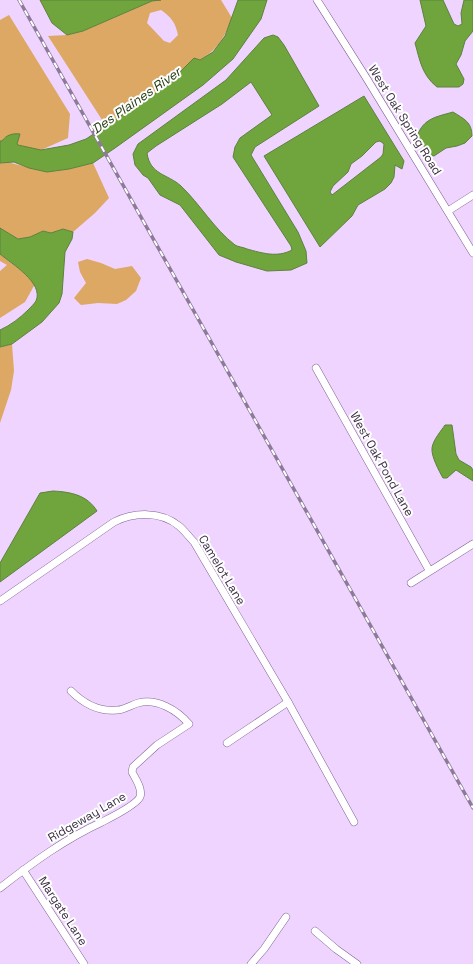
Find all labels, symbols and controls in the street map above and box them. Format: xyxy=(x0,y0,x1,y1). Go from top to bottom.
water label: Des Plaines River xyxy=(89,62,186,137)
street label: West Oak Spring Road xyxy=(365,62,445,178)
street label: West Oak Pond Lane xyxy=(347,409,417,519)
street label: Camelot Lane xyxy=(195,532,249,608)
street label: Ridgeway Lane xyxy=(45,788,129,846)
street label: Margate Lane xyxy=(35,873,91,949)

